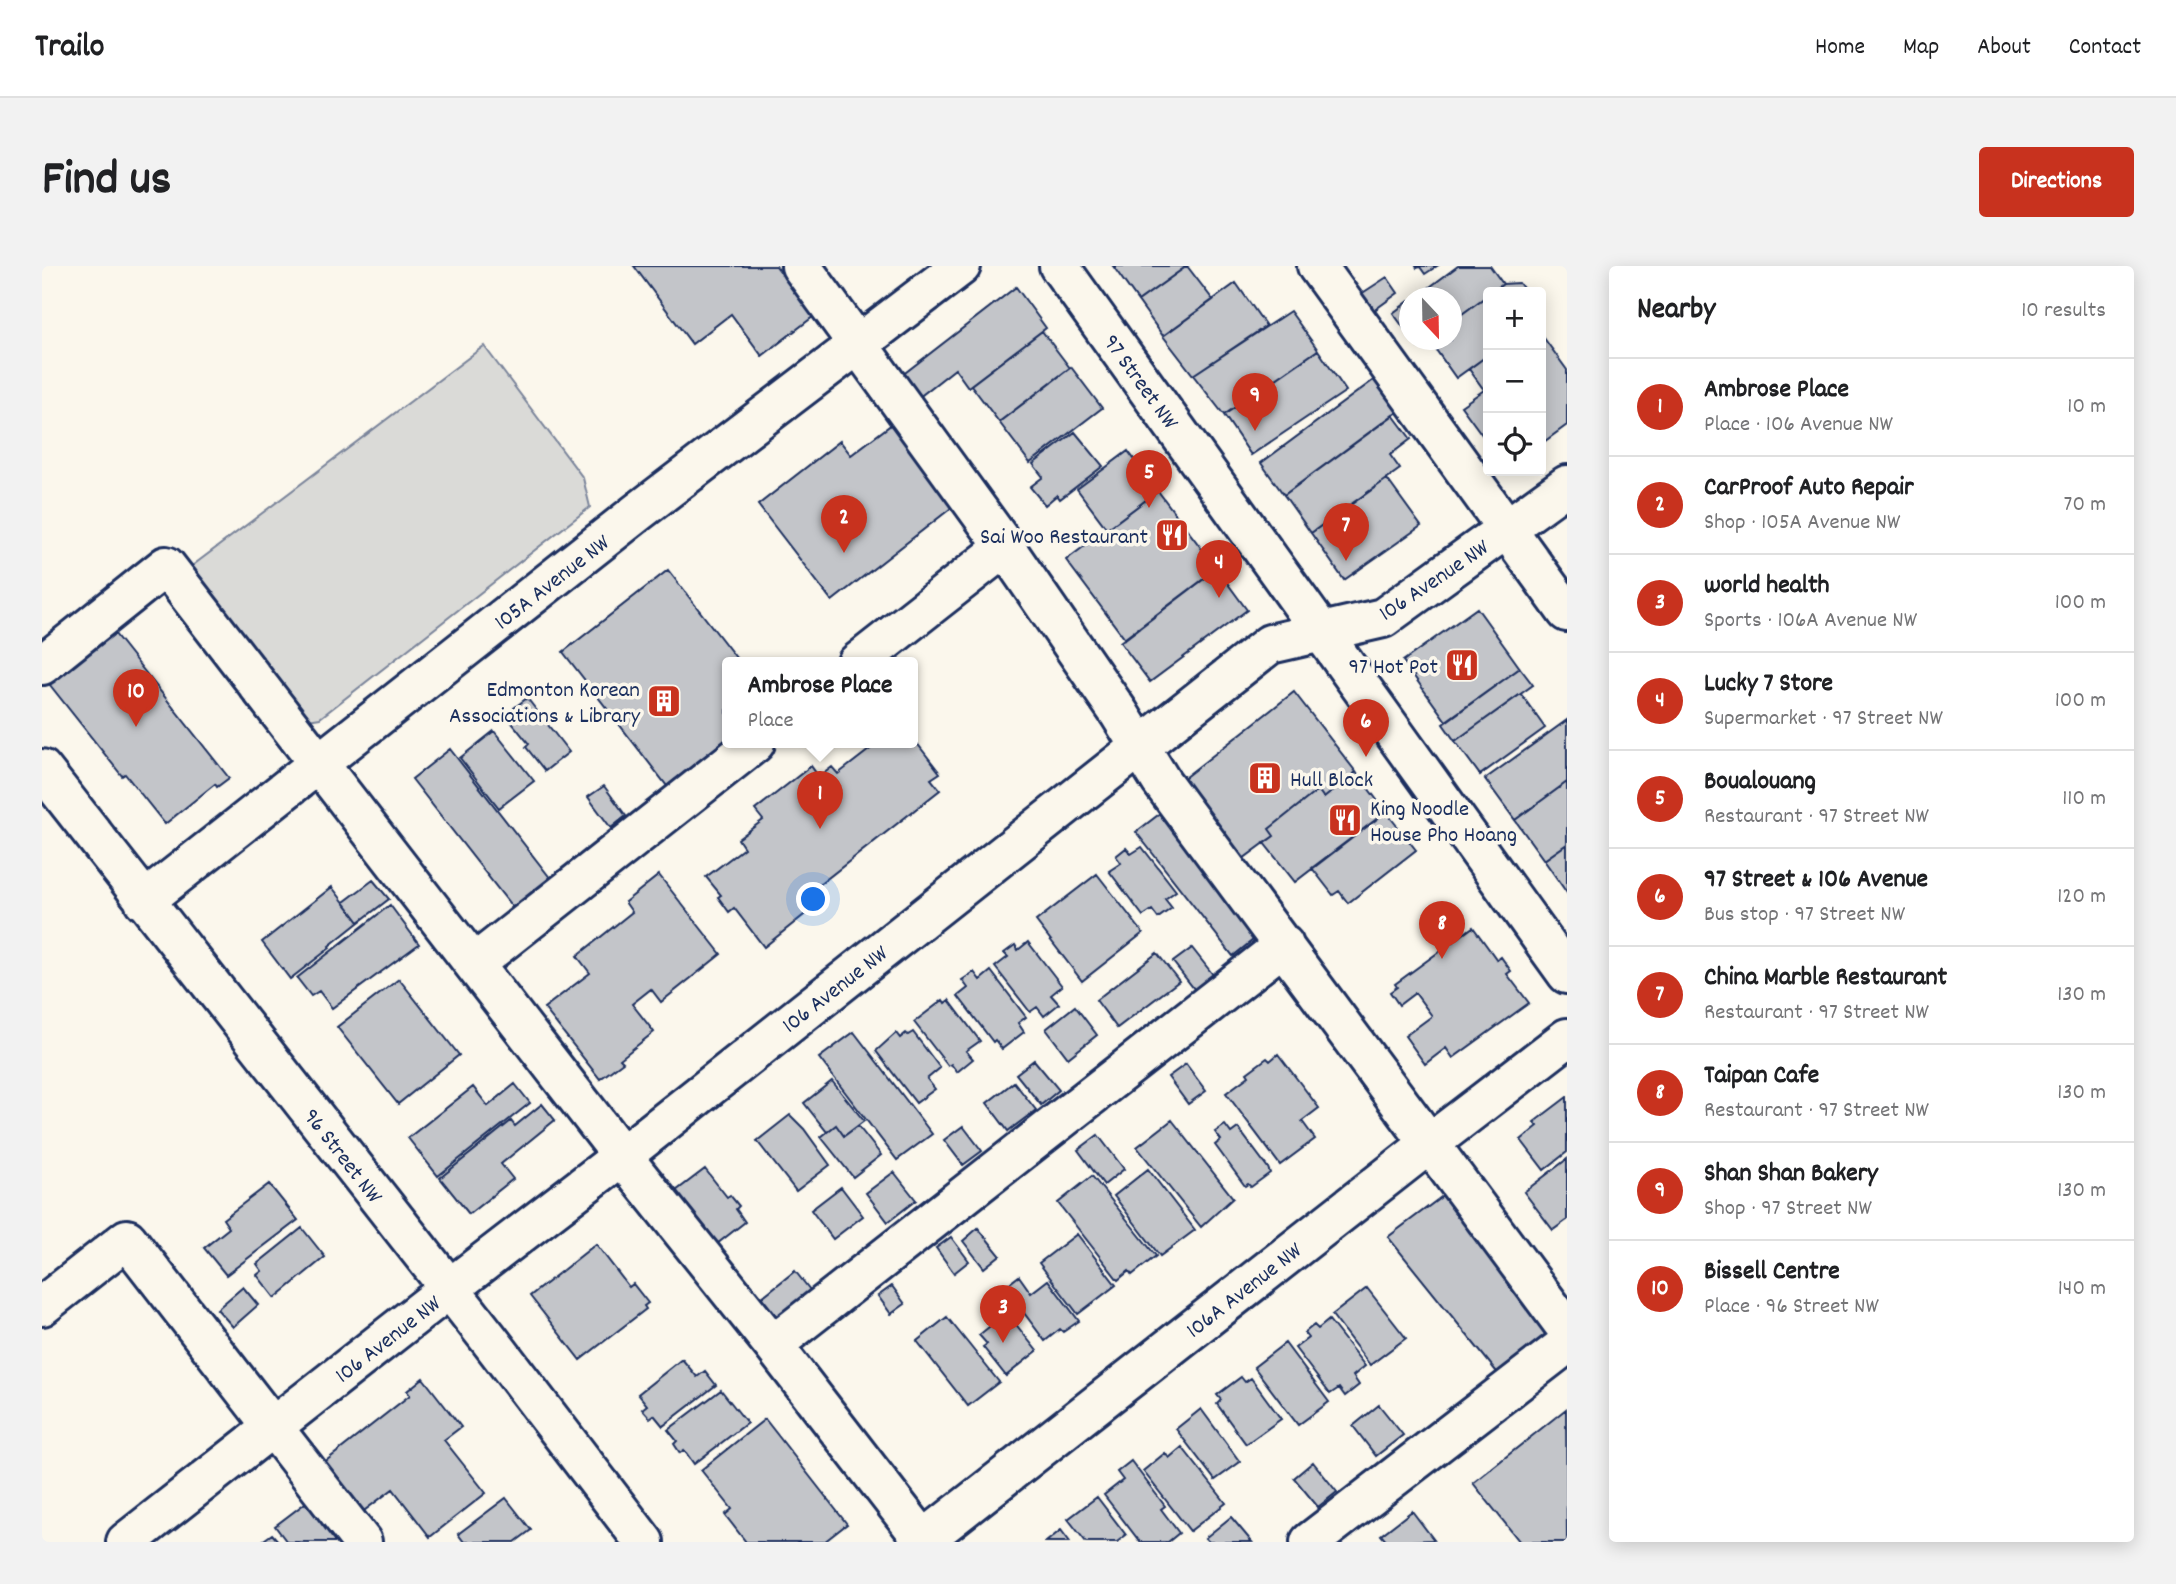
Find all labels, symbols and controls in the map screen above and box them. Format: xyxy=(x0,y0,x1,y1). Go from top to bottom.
text: Trailo xyxy=(35,25,105,72)
text: Home xyxy=(1815,31,1865,65)
text: Map xyxy=(1903,31,1939,65)
text: About xyxy=(1977,31,2031,65)
text: Contact xyxy=(2069,31,2141,65)
text: Find us xyxy=(42,147,171,217)
button: Directions xyxy=(1979,147,2134,217)
north arrow xyxy=(1399,287,1462,350)
map controls xyxy=(1483,287,1546,476)
button: + xyxy=(1483,287,1546,350)
text: Nearby xyxy=(1637,290,1715,333)
text: 10 results xyxy=(2021,295,2106,328)
street label: 97 Street NW xyxy=(1093,329,1185,438)
button: − xyxy=(1483,350,1546,413)
text: Ambrose Place xyxy=(1704,372,1849,409)
pin: 9 xyxy=(1232,373,1278,431)
text: 1 xyxy=(1657,391,1663,424)
text: 10 m xyxy=(2067,391,2106,424)
text: Place · 106 Avenue NW xyxy=(1704,409,1893,442)
button: locate xyxy=(1483,413,1546,476)
pin: 5 xyxy=(1126,450,1172,508)
text: CarProof Auto Repair xyxy=(1704,470,1914,507)
text: 2 xyxy=(1655,489,1665,522)
text: 70 m xyxy=(2064,489,2106,522)
pin: 2 xyxy=(821,495,867,553)
pin: 7 xyxy=(1323,503,1369,561)
text: Shop · 105A Avenue NW xyxy=(1704,507,1900,540)
restaurant icon: Sai Woo Restaurant xyxy=(1153,516,1191,554)
place label: Sai Woo Restaurant xyxy=(980,522,1148,555)
street label: 105A Avenue NW xyxy=(488,528,619,639)
street label: 106 Avenue NW xyxy=(1373,532,1497,631)
pin: 4 xyxy=(1196,540,1242,598)
text: world health xyxy=(1704,568,1830,605)
text: 3 xyxy=(1655,587,1665,620)
text: 100 m xyxy=(2055,587,2106,620)
text: Sports · 106A Avenue NW xyxy=(1704,605,1917,638)
restaurant icon: 97 Hot Pot xyxy=(1443,646,1481,684)
place label: 97 Hot Pot xyxy=(1348,652,1438,685)
popup xyxy=(722,657,918,748)
text: Lucky 7 Store xyxy=(1704,666,1833,703)
text: Ambrose Place xyxy=(748,668,892,705)
pin: 10 xyxy=(113,669,159,727)
place label: Edmonton Korean Associations & Library xyxy=(449,675,641,734)
building icon: Edmonton Korean Associations & Library xyxy=(645,682,683,720)
text: 4 xyxy=(1655,685,1665,718)
text: 100 m xyxy=(2055,685,2106,718)
pin: 6 xyxy=(1343,699,1389,757)
text: Supermarket · 97 Street NW xyxy=(1704,703,1943,736)
text: Place xyxy=(748,705,794,738)
building icon: Hull Block xyxy=(1246,759,1284,797)
text: Boualouang xyxy=(1704,764,1816,801)
place label: Hull Block xyxy=(1290,765,1373,798)
pin: 1 xyxy=(797,771,843,829)
text: 5 xyxy=(1655,783,1665,816)
text: 110 m xyxy=(2062,783,2106,816)
place label: King Noodle House Pho Hoang xyxy=(1370,794,1517,853)
restaurant icon: King Noodle House Pho Hoang xyxy=(1326,801,1364,839)
text: Restaurant · 97 Street NW xyxy=(1704,801,1929,834)
text: 97 Street & 106 Avenue xyxy=(1704,862,1928,899)
text: 6 xyxy=(1654,881,1666,914)
text: 120 m xyxy=(2057,881,2106,914)
your location xyxy=(796,882,830,916)
text: Bus stop · 97 Street NW xyxy=(1704,899,1905,932)
pin: 8 xyxy=(1419,901,1465,959)
street label: 106 Avenue NW xyxy=(776,938,897,1043)
text: China Marble Restaurant xyxy=(1704,960,1947,997)
text: 7 xyxy=(1656,979,1664,1012)
text: 130 m xyxy=(2057,979,2106,1012)
text: Restaurant · 97 Street NW xyxy=(1704,997,1929,1030)
text: Taipan Cafe xyxy=(1704,1058,1819,1095)
text: 8 xyxy=(1655,1077,1665,1110)
text: 130 m xyxy=(2057,1077,2106,1110)
text: Restaurant · 97 Street NW xyxy=(1704,1095,1929,1128)
street label: 96 Street NW xyxy=(294,1103,389,1212)
text: Shan Shan Bakery xyxy=(1704,1156,1878,1193)
text: 9 xyxy=(1655,1175,1665,1208)
text: 130 m xyxy=(2057,1175,2106,1208)
text: Shop · 97 Street NW xyxy=(1704,1193,1872,1226)
street label: 106A Avenue NW xyxy=(1180,1235,1311,1348)
text: Bissell Centre xyxy=(1704,1254,1840,1291)
text: 10 xyxy=(1651,1273,1669,1306)
text: 140 m xyxy=(2058,1273,2106,1306)
pin: 3 xyxy=(980,1285,1026,1343)
street label: 106 Avenue NW xyxy=(329,1288,450,1393)
text: Place · 96 Street NW xyxy=(1704,1291,1879,1324)

